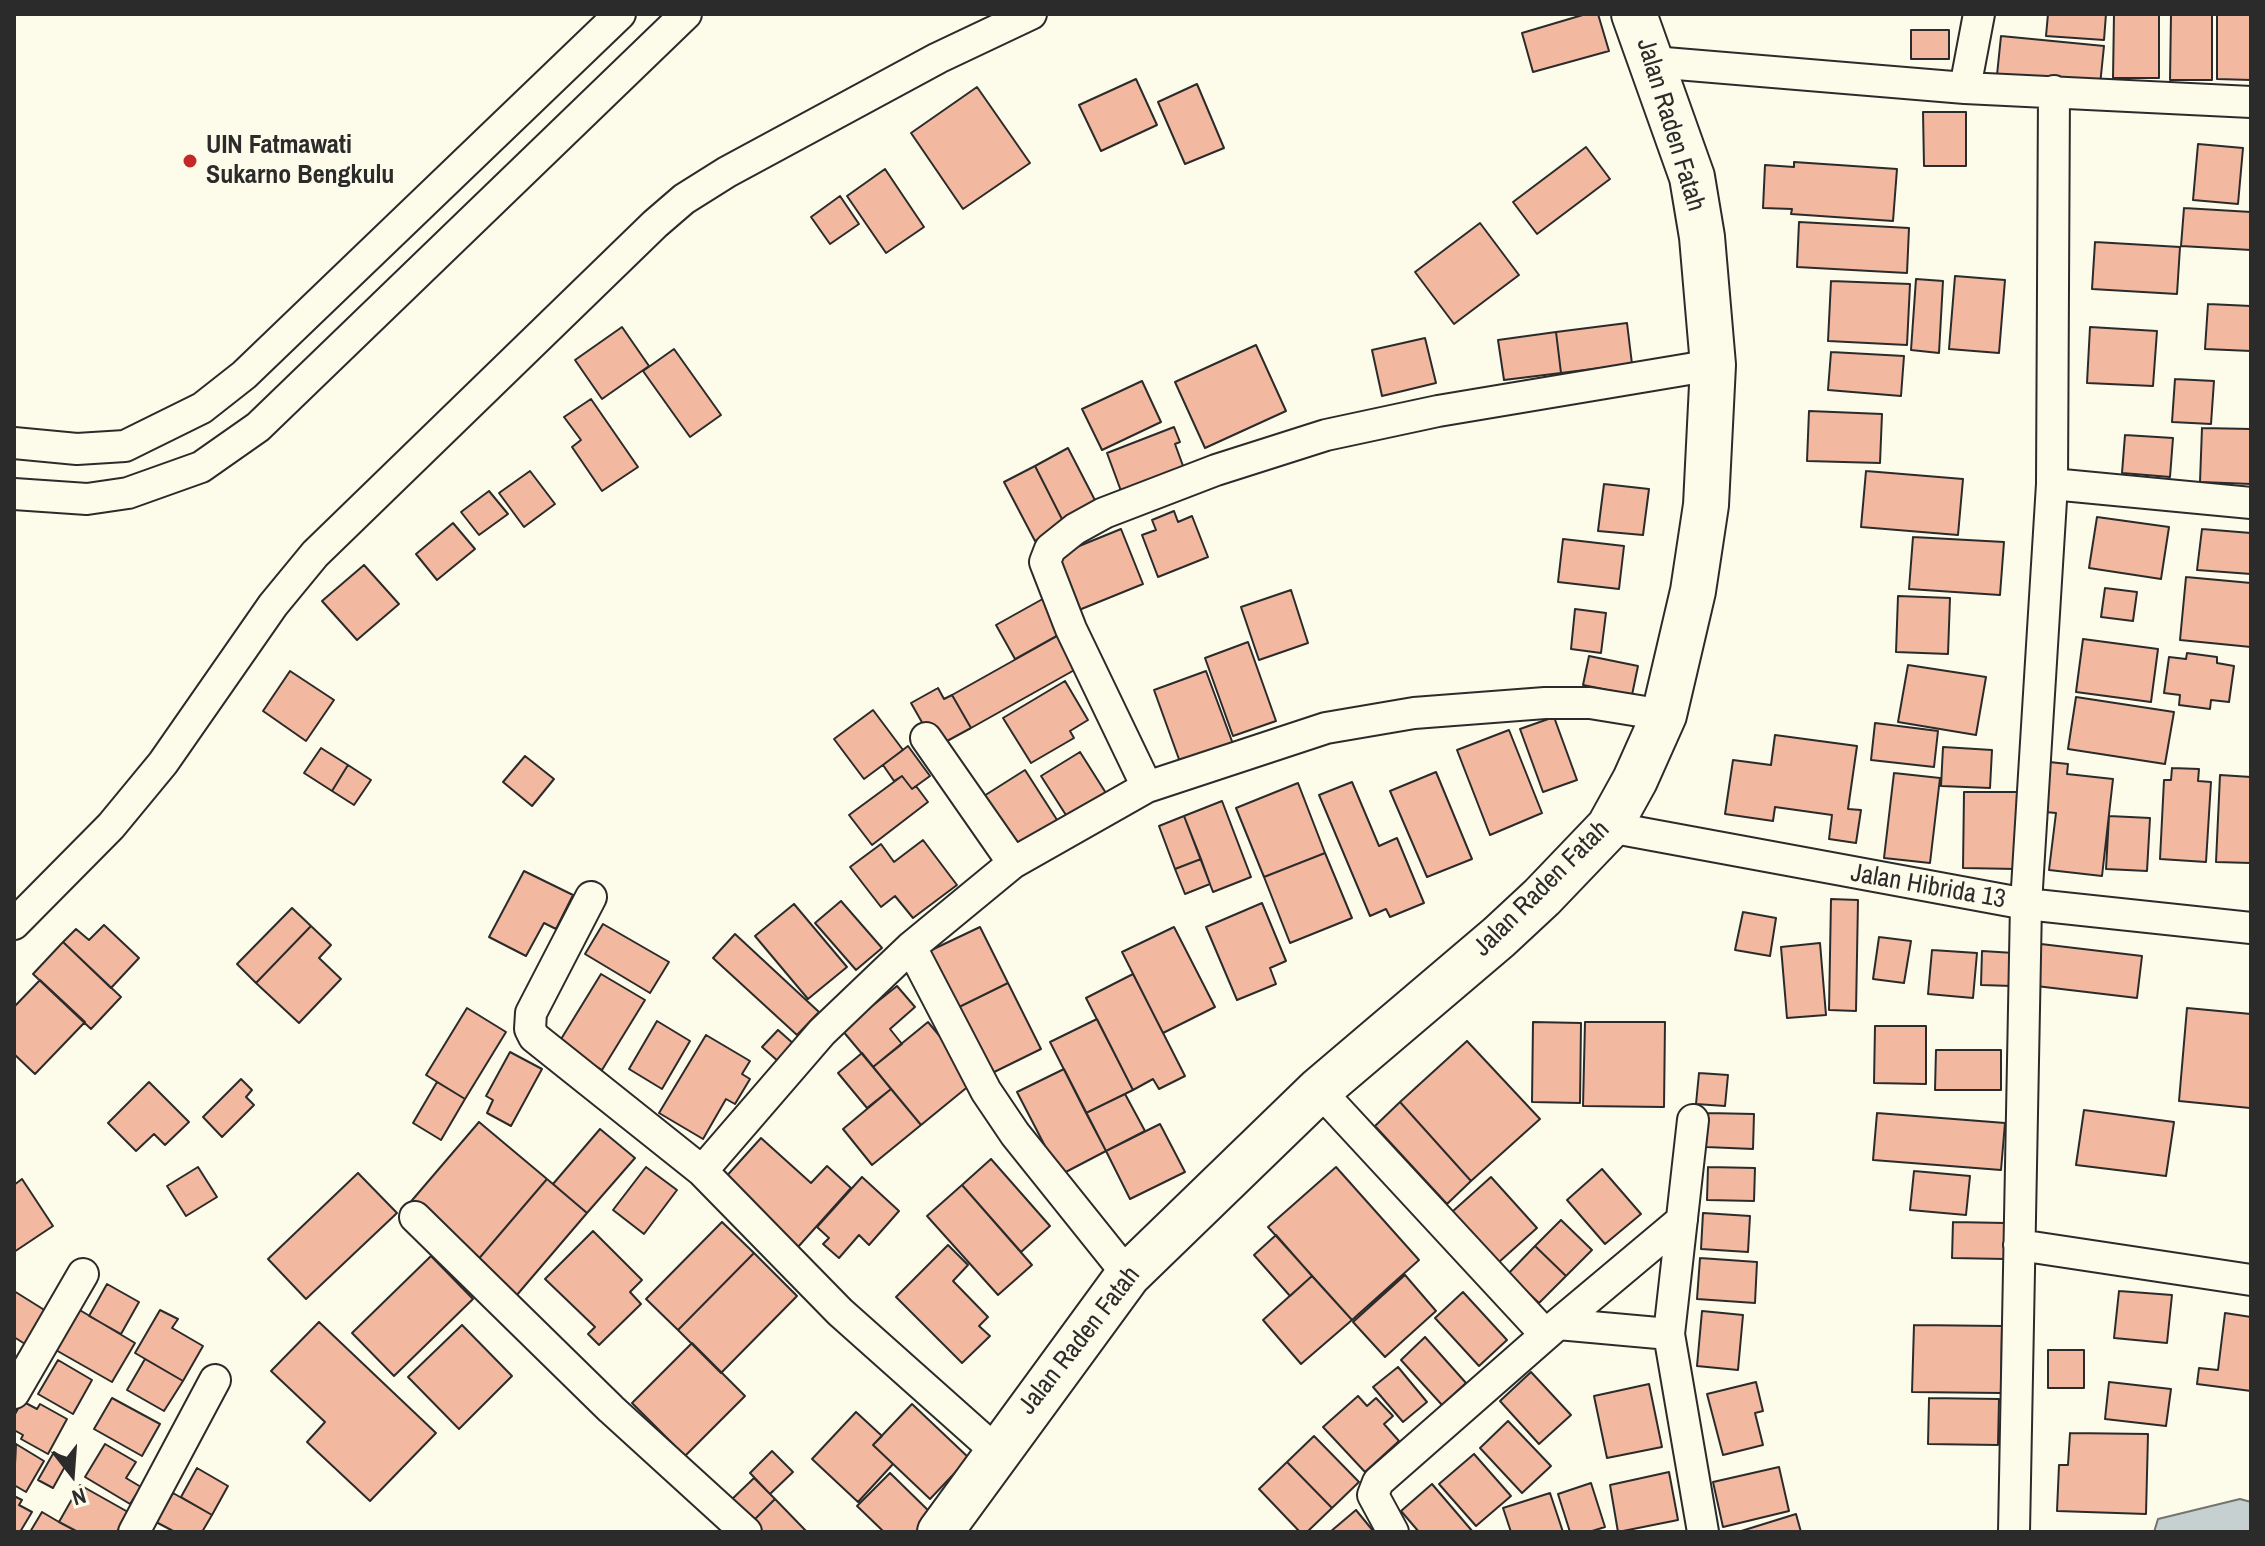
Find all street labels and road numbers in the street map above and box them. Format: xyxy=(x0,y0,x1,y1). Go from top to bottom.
street label: Jalan Raden Fatah xyxy=(1629,35,1711,215)
street label: Jalan Raden Fatah xyxy=(1468,815,1616,963)
street label: Jalan Hibrida 13 xyxy=(1848,858,2008,916)
street label: Jalan Raden Fatah xyxy=(1013,1261,1147,1421)

